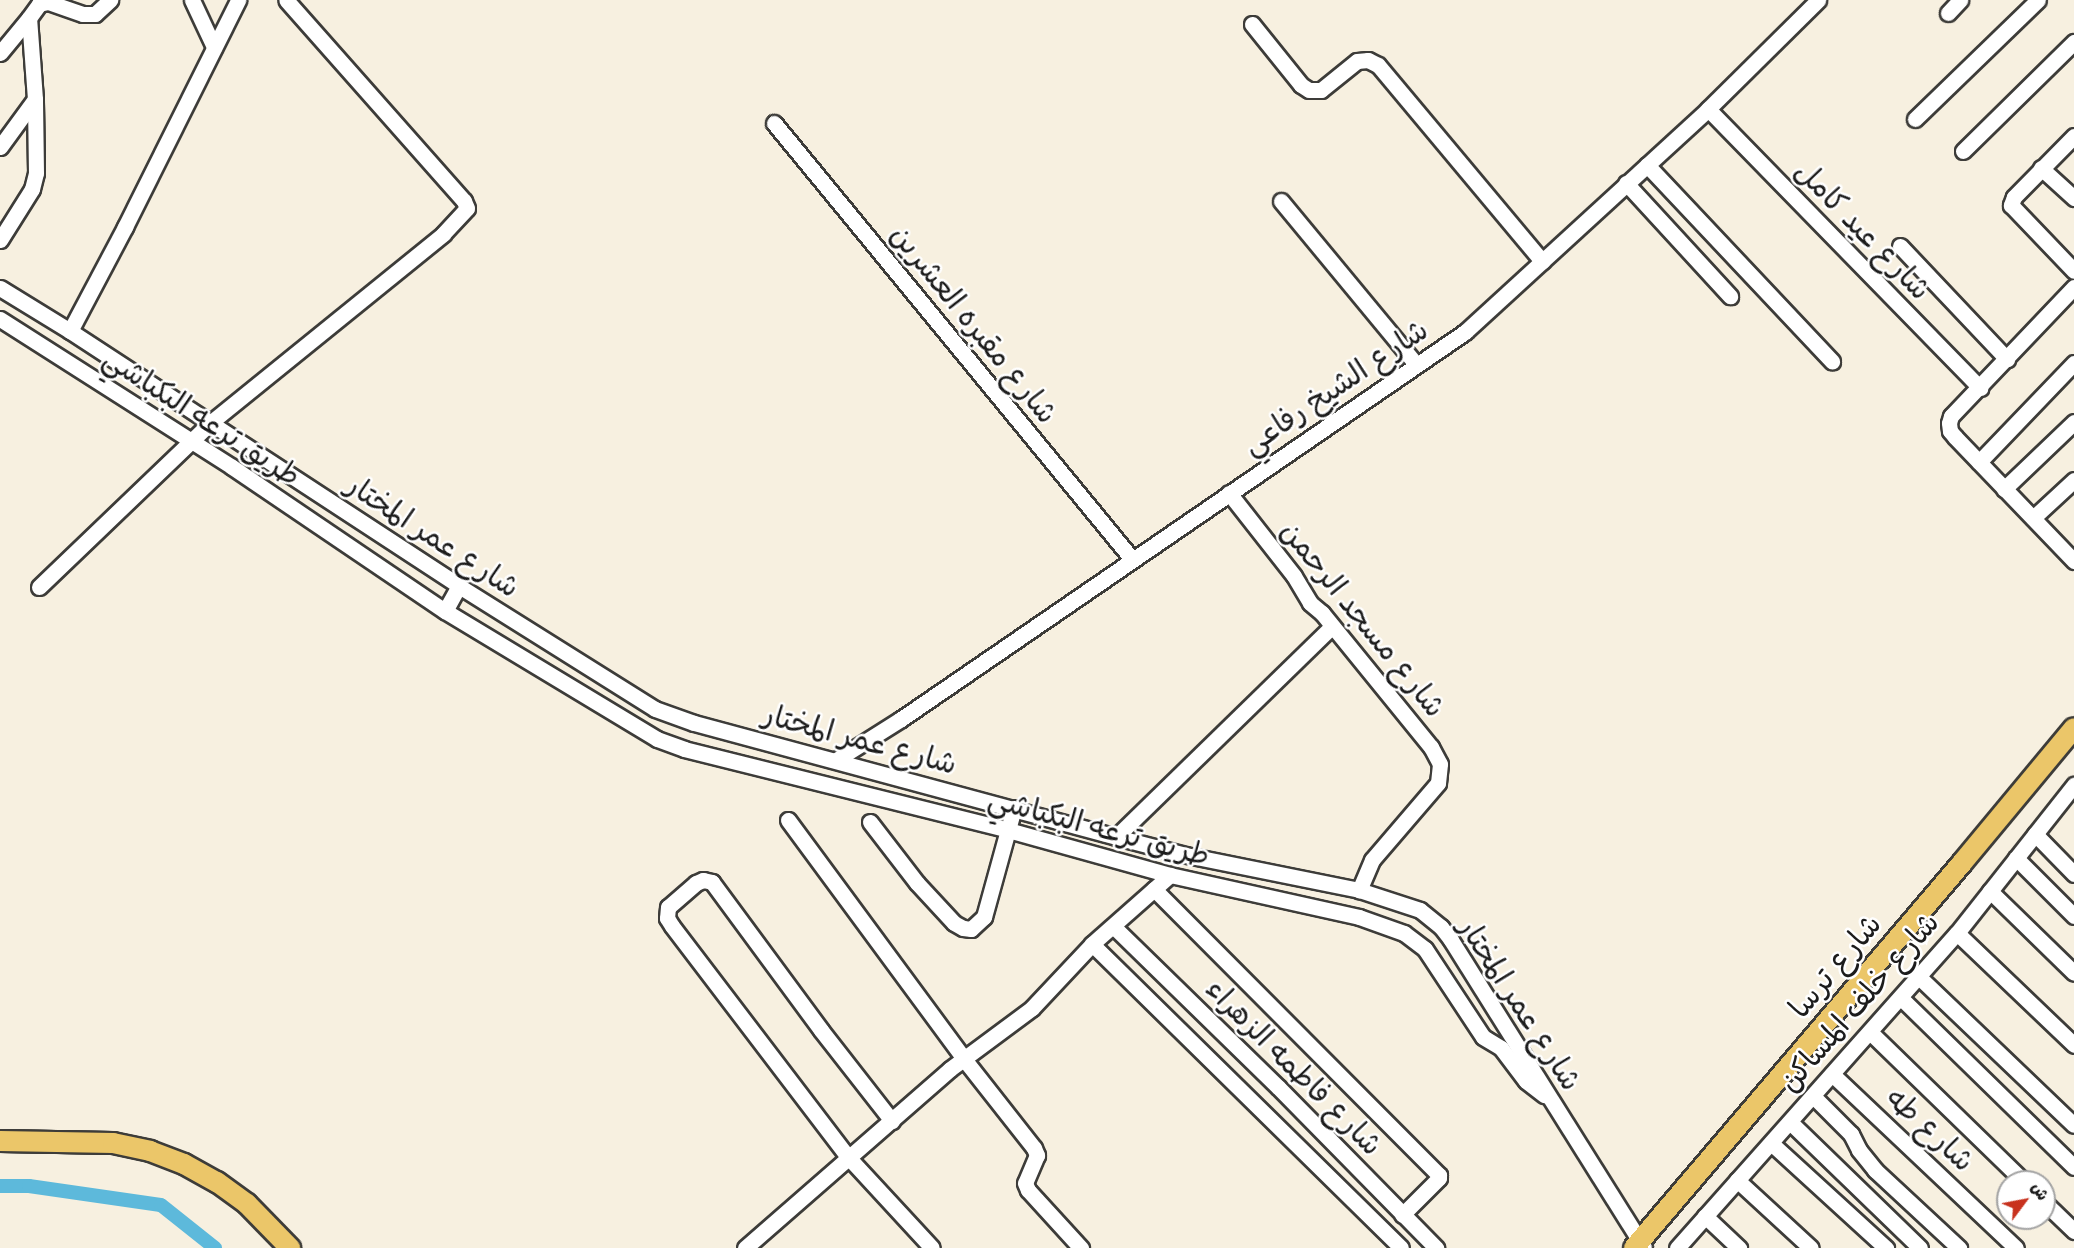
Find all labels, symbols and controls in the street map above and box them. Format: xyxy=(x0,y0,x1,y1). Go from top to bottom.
street label: شارع عيد كامل xyxy=(1788,153,1938,307)
street label: شارع مقبره العشرين xyxy=(883,217,1065,431)
street label: شارع الشيخ رفاعي xyxy=(1235,312,1435,462)
street label: طريق ترعه البكباشي xyxy=(97,340,307,494)
street label: شارع عمر المختار xyxy=(340,467,526,605)
street label: شارع مسجد الرحمن xyxy=(1273,514,1453,724)
street label: شارع عمر المختار xyxy=(759,696,961,782)
street label: طريق ترعه البكباشي xyxy=(984,780,1214,874)
street label: شارع خلف المساكن xyxy=(1771,905,1947,1099)
street label: شارع ترسا xyxy=(1781,907,1889,1025)
street label: شارع عمر المختار xyxy=(1451,911,1589,1097)
street label: شارع فاطمه الزهراء xyxy=(1198,971,1390,1163)
street label: شارع طه xyxy=(1878,1079,1982,1179)
north arrow xyxy=(1996,1170,2056,1230)
text: ش xyxy=(2026,1179,2053,1204)

